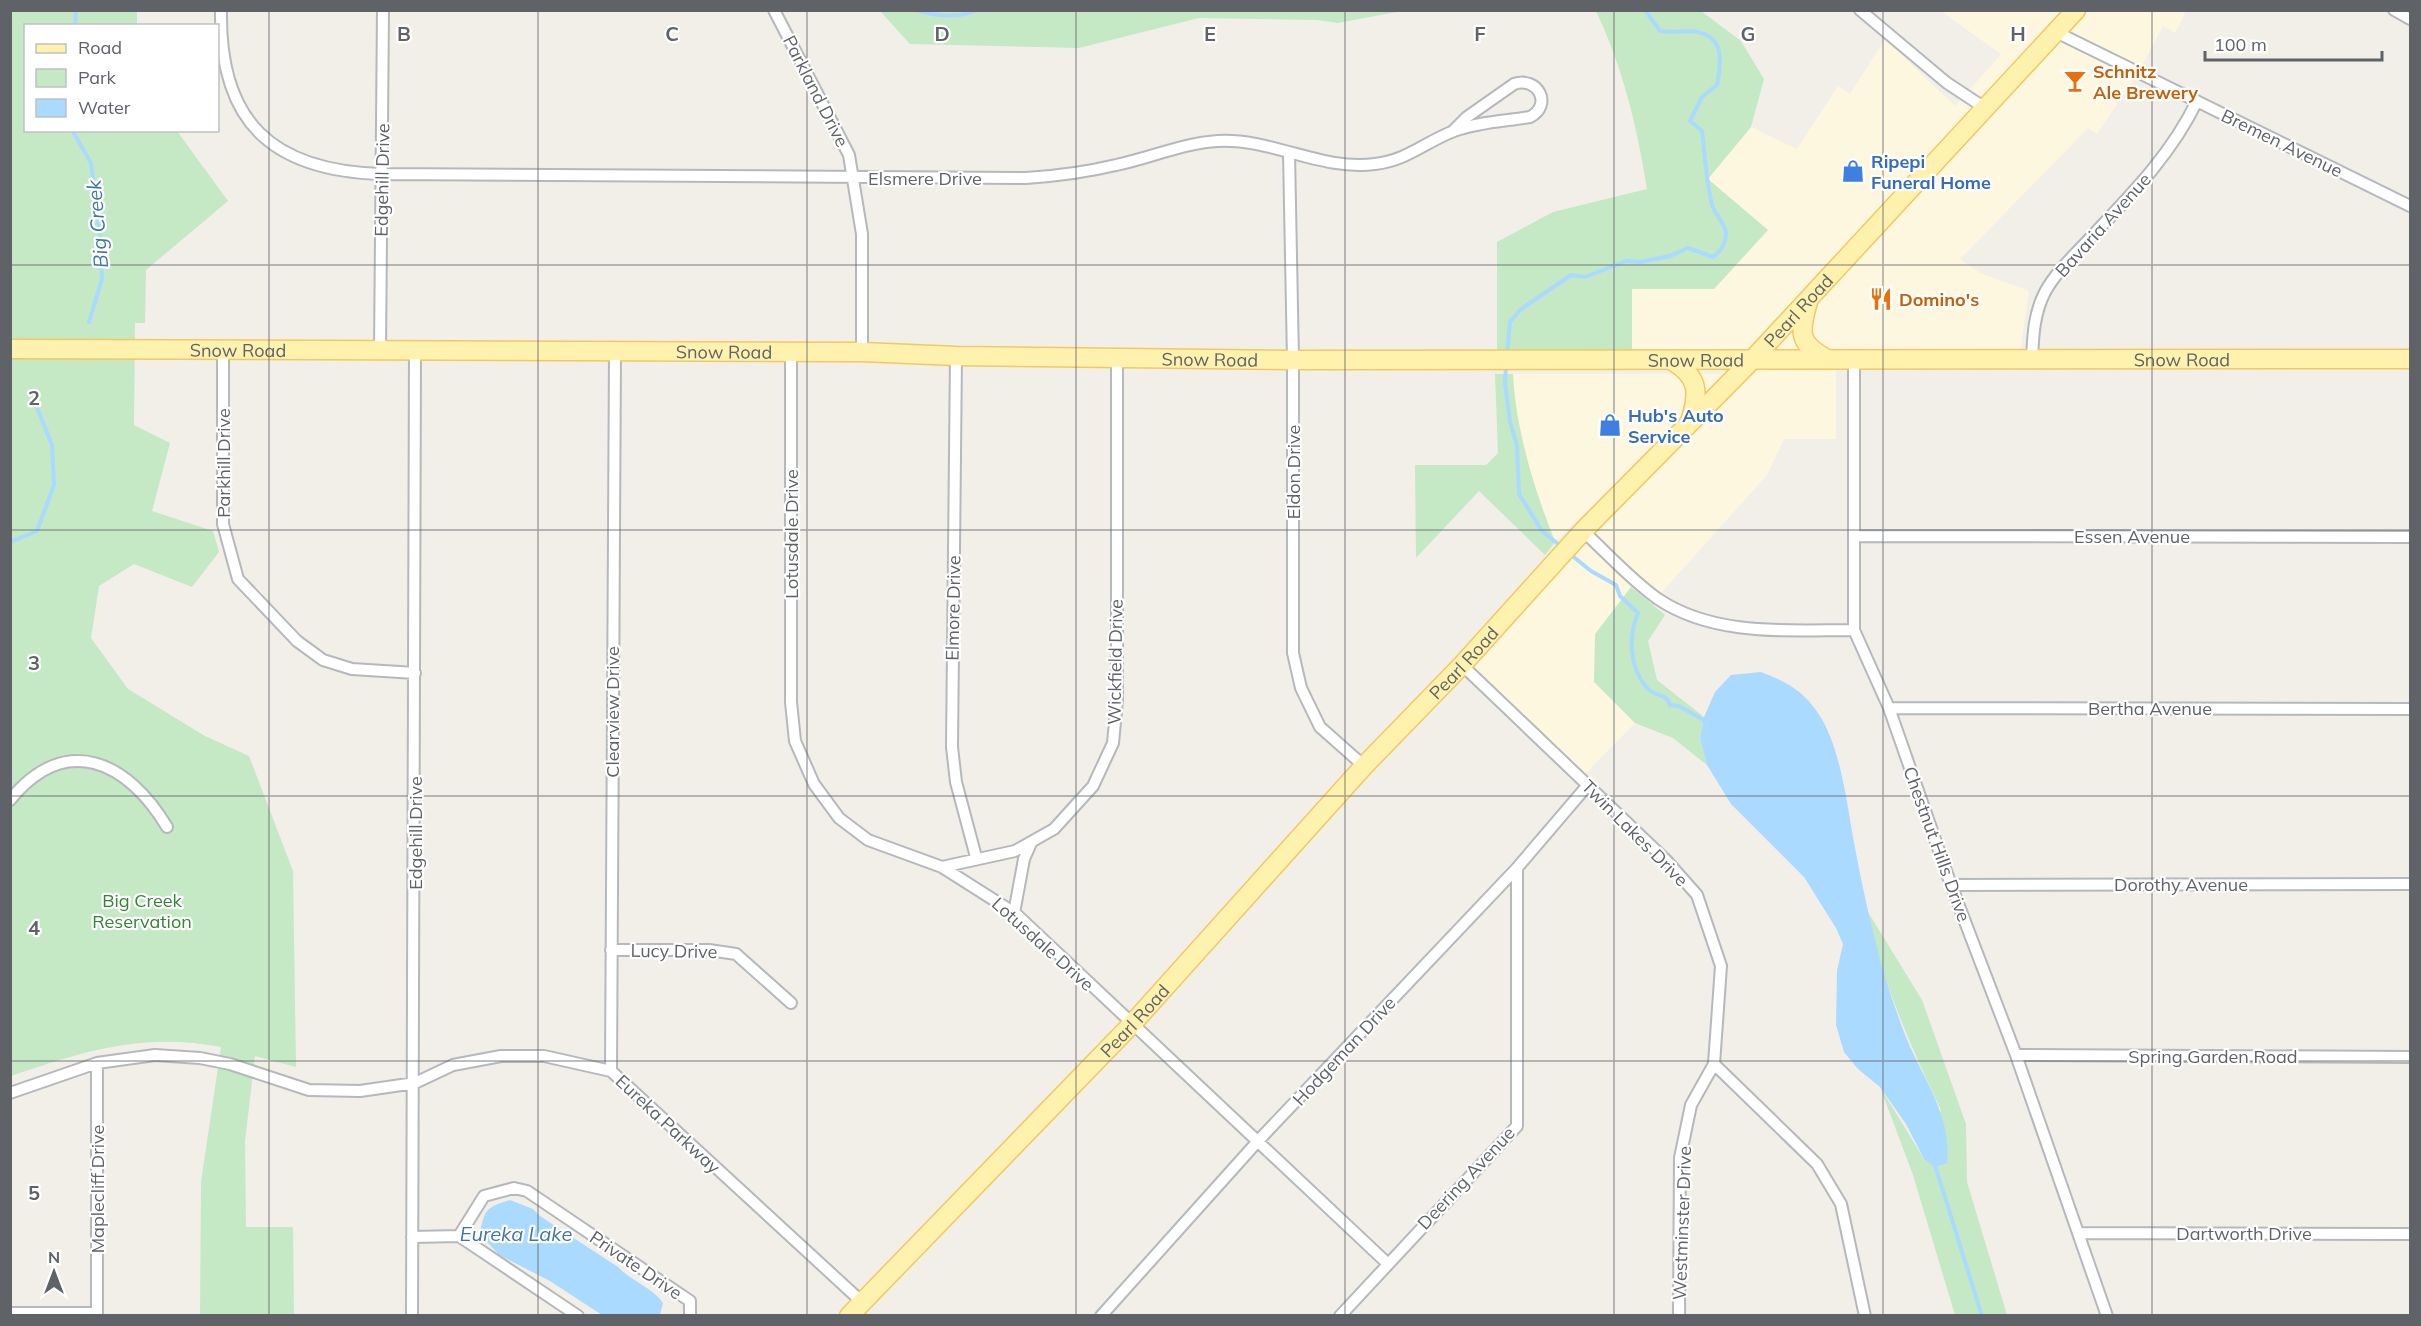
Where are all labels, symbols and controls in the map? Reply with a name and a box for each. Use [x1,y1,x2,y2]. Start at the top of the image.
text: B [397,21,411,46]
text: C [665,21,679,46]
text: D [934,21,950,46]
text: E [1204,21,1216,46]
text: F [1474,21,1486,46]
text: G [1741,21,1755,46]
text: H [2010,21,2026,46]
legend [24,24,219,132]
scale bar [2205,24,2382,62]
street label: Parkland Drive [778,31,854,151]
text: 100 m [2214,33,2267,56]
text: Road [78,36,122,59]
place label: Schnitz Ale Brewery [2093,60,2198,104]
text: Park [78,66,117,89]
bar icon: Schnitz Ale Brewery [2062,68,2088,94]
text: Water [78,96,131,119]
street label: Bremen Avenue [2218,104,2346,182]
street label: Edgehill Drive [370,123,394,237]
place label: Ripepi Funeral Home [1871,150,1991,194]
shop icon: Ripepi Funeral Home [1840,158,1866,184]
street label: Elsmere Drive [868,167,982,190]
street label: Bavaria Avenue [2050,168,2156,282]
water label: Big Creek [81,178,113,269]
street label: Pearl Road [1758,269,1838,352]
restaurant icon: Domino's [1868,286,1894,312]
place label: Domino's [1899,288,1979,311]
street label: Snow Road [190,338,286,361]
street label: Snow Road [676,340,772,363]
street label: Snow Road [1162,347,1258,371]
street label: Snow Road [1648,348,1744,371]
street label: Snow Road [2134,348,2230,371]
text: 2 [28,385,40,410]
place label: Hub's Auto Service [1628,404,1724,448]
street label: Parkhill Drive [212,408,235,518]
shop icon: Hub's Auto Service [1597,412,1623,438]
street label: Eldon Drive [1282,425,1305,519]
street label: Lotusdale Drive [780,469,803,599]
street label: Essen Avenue [2074,525,2190,548]
street label: Elmore Drive [941,555,965,661]
street label: Wickfield Drive [1102,599,1128,725]
street label: Pearl Road [1424,621,1503,704]
street label: Clearview Drive [601,646,624,778]
text: 3 [28,650,40,675]
street label: Bertha Avenue [2088,697,2212,720]
street label: Chestnut Hills Drive [1898,763,1976,925]
street label: Twin Lakes Drive [1577,775,1693,891]
street label: Edgehill Drive [404,776,427,890]
street label: Dorothy Avenue [2114,873,2248,896]
park label: Big Creek Reservation [92,889,192,933]
street label: Lotusdale Drive [987,892,1099,996]
text: 4 [28,915,40,940]
street label: Lucy Drive [630,939,718,963]
street label: Pearl Road [1095,979,1174,1062]
street label: Hodgeman Drive [1288,992,1400,1110]
street label: Spring Garden Road [2128,1045,2298,1068]
street label: Eureka Parkway [611,1069,726,1179]
street label: Deering Avenue [1412,1122,1520,1234]
street label: Maplecliff Drive [86,1125,109,1253]
street label: Westminster Drive [1668,1146,1696,1300]
text: 5 [28,1180,40,1205]
water label: Eureka Lake [460,1221,572,1246]
street label: Dartworth Drive [2176,1222,2312,1245]
street label: Private Drive [585,1226,687,1304]
north arrow [24,1242,84,1302]
text: N [48,1247,60,1267]

